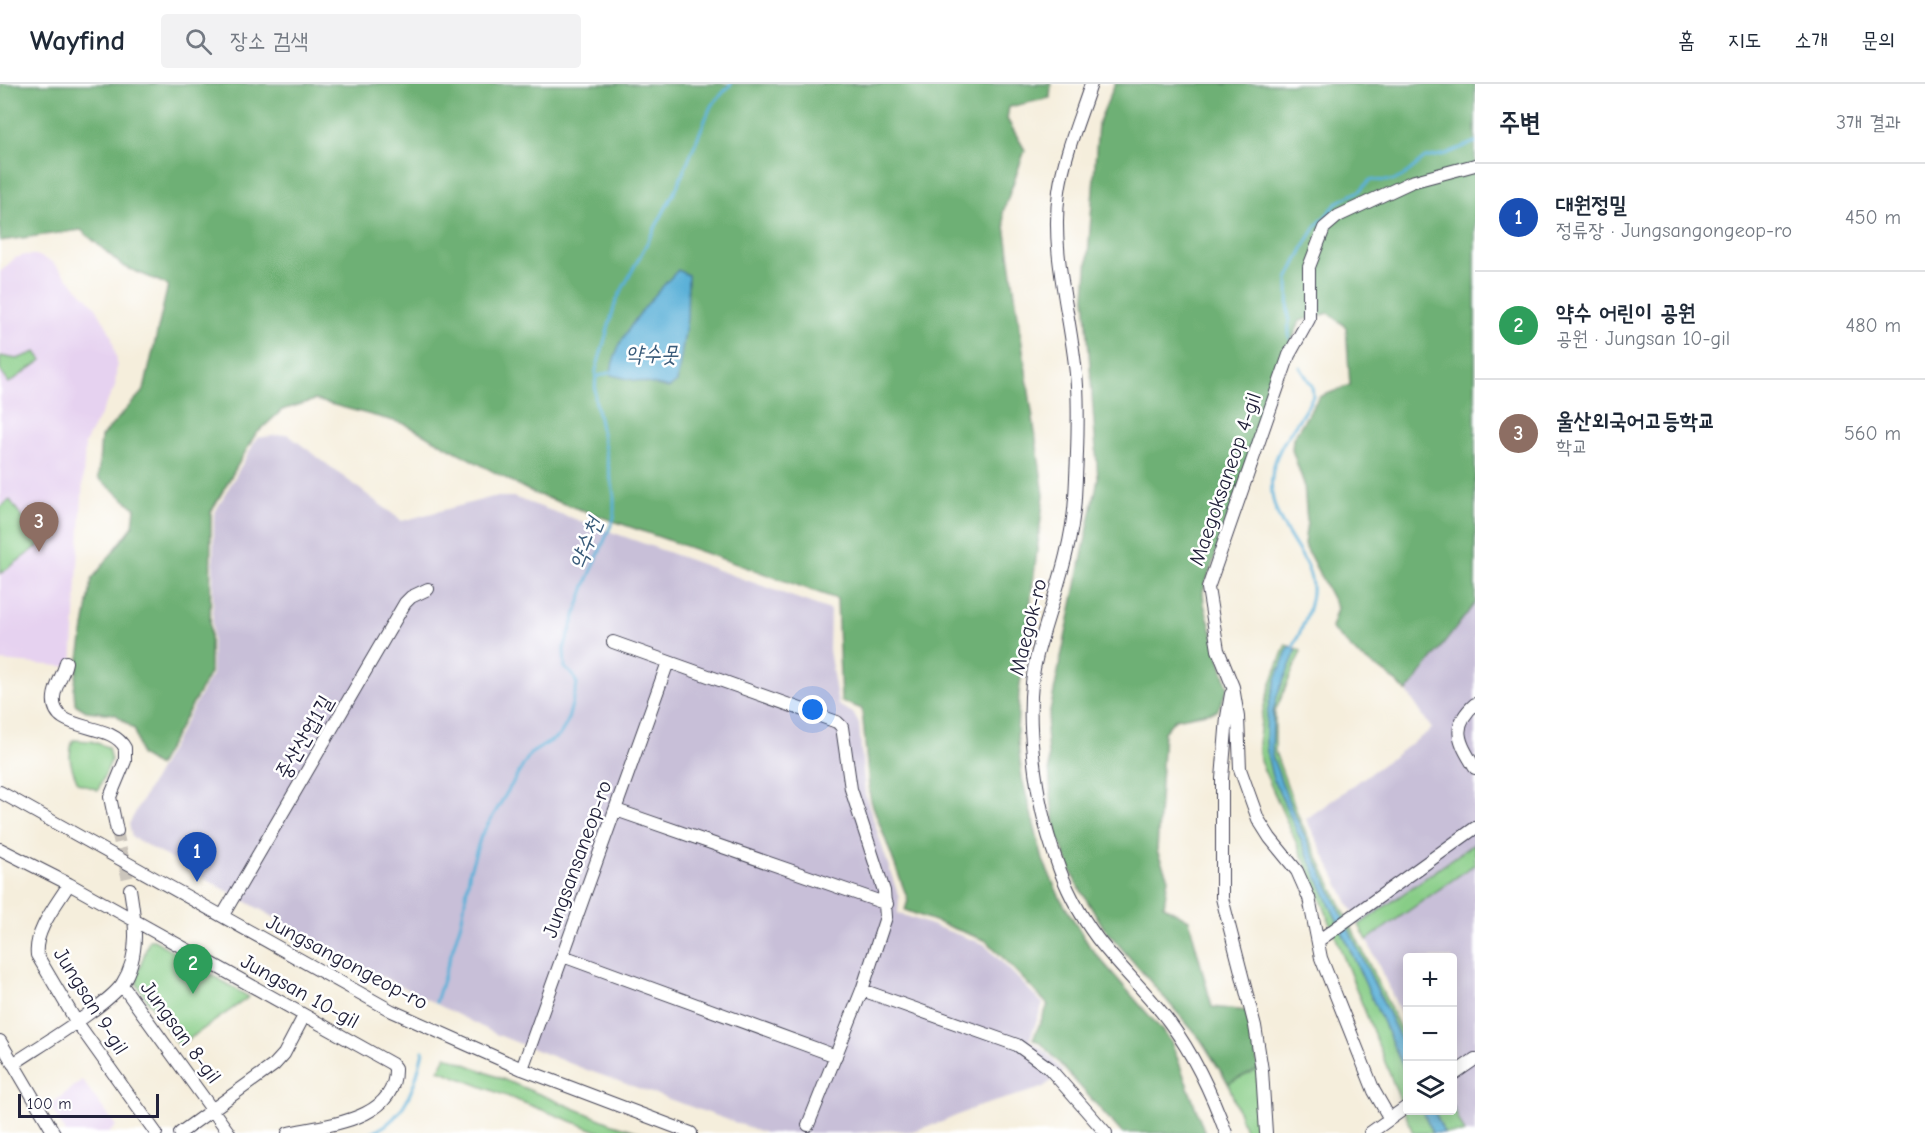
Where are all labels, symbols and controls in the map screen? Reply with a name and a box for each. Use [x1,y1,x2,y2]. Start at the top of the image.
search box [161,14,581,68]
text: Wayfind [30,25,125,57]
icon: search [182,25,215,58]
text: 장소 검색 [230,28,308,54]
text: 홈 [1678,28,1695,52]
text: 지도 [1728,28,1761,52]
text: 소개 [1794,28,1828,52]
text: 문의 [1861,28,1895,52]
text: 주변 [1499,108,1541,138]
text: 3개 결과 [1836,111,1901,134]
text: 대원정밀 [1556,192,1627,218]
text: 1 [1515,206,1522,229]
text: 450 m [1845,206,1901,229]
text: 정류장 · Jungsangongeop-ro [1556,219,1792,242]
text: 약수 어린이 공원 [1556,300,1696,326]
text: 2 [1514,314,1523,337]
text: 480 m [1846,314,1901,337]
text: 공원 · Jungsan 10-gil [1556,327,1730,350]
water label: 약수못 [625,341,679,367]
street label: Maegoksaneop 4-gil [1184,389,1266,569]
text: 울산외국어고등학교 [1556,408,1715,434]
text: 3 [1514,422,1523,445]
text: 560 m [1844,422,1901,445]
text: 학교 [1556,435,1588,458]
pin: 3 [20,502,58,552]
water label: 약수천 [564,512,609,573]
street label: Maegok-ro [1004,576,1052,678]
street label: 중산산업1길 [270,691,338,783]
your location [798,695,827,724]
street label: Jungsansaneop-ro [537,777,617,941]
pin: 1 [178,832,216,882]
street label: Jungsangongeop-ro [262,909,432,1015]
street label: Jungsan 9-gil [49,943,133,1059]
pin: 2 [174,944,212,994]
street label: Jungsan 10-gil [237,949,363,1033]
map controls [1403,953,1457,1115]
button: + [1403,953,1457,1007]
street label: Jungsan 8-gil [136,976,226,1088]
button: − [1403,1007,1457,1061]
button: layers [1403,1061,1457,1115]
scale bar [18,1091,159,1118]
text: 100 m [27,1095,71,1113]

